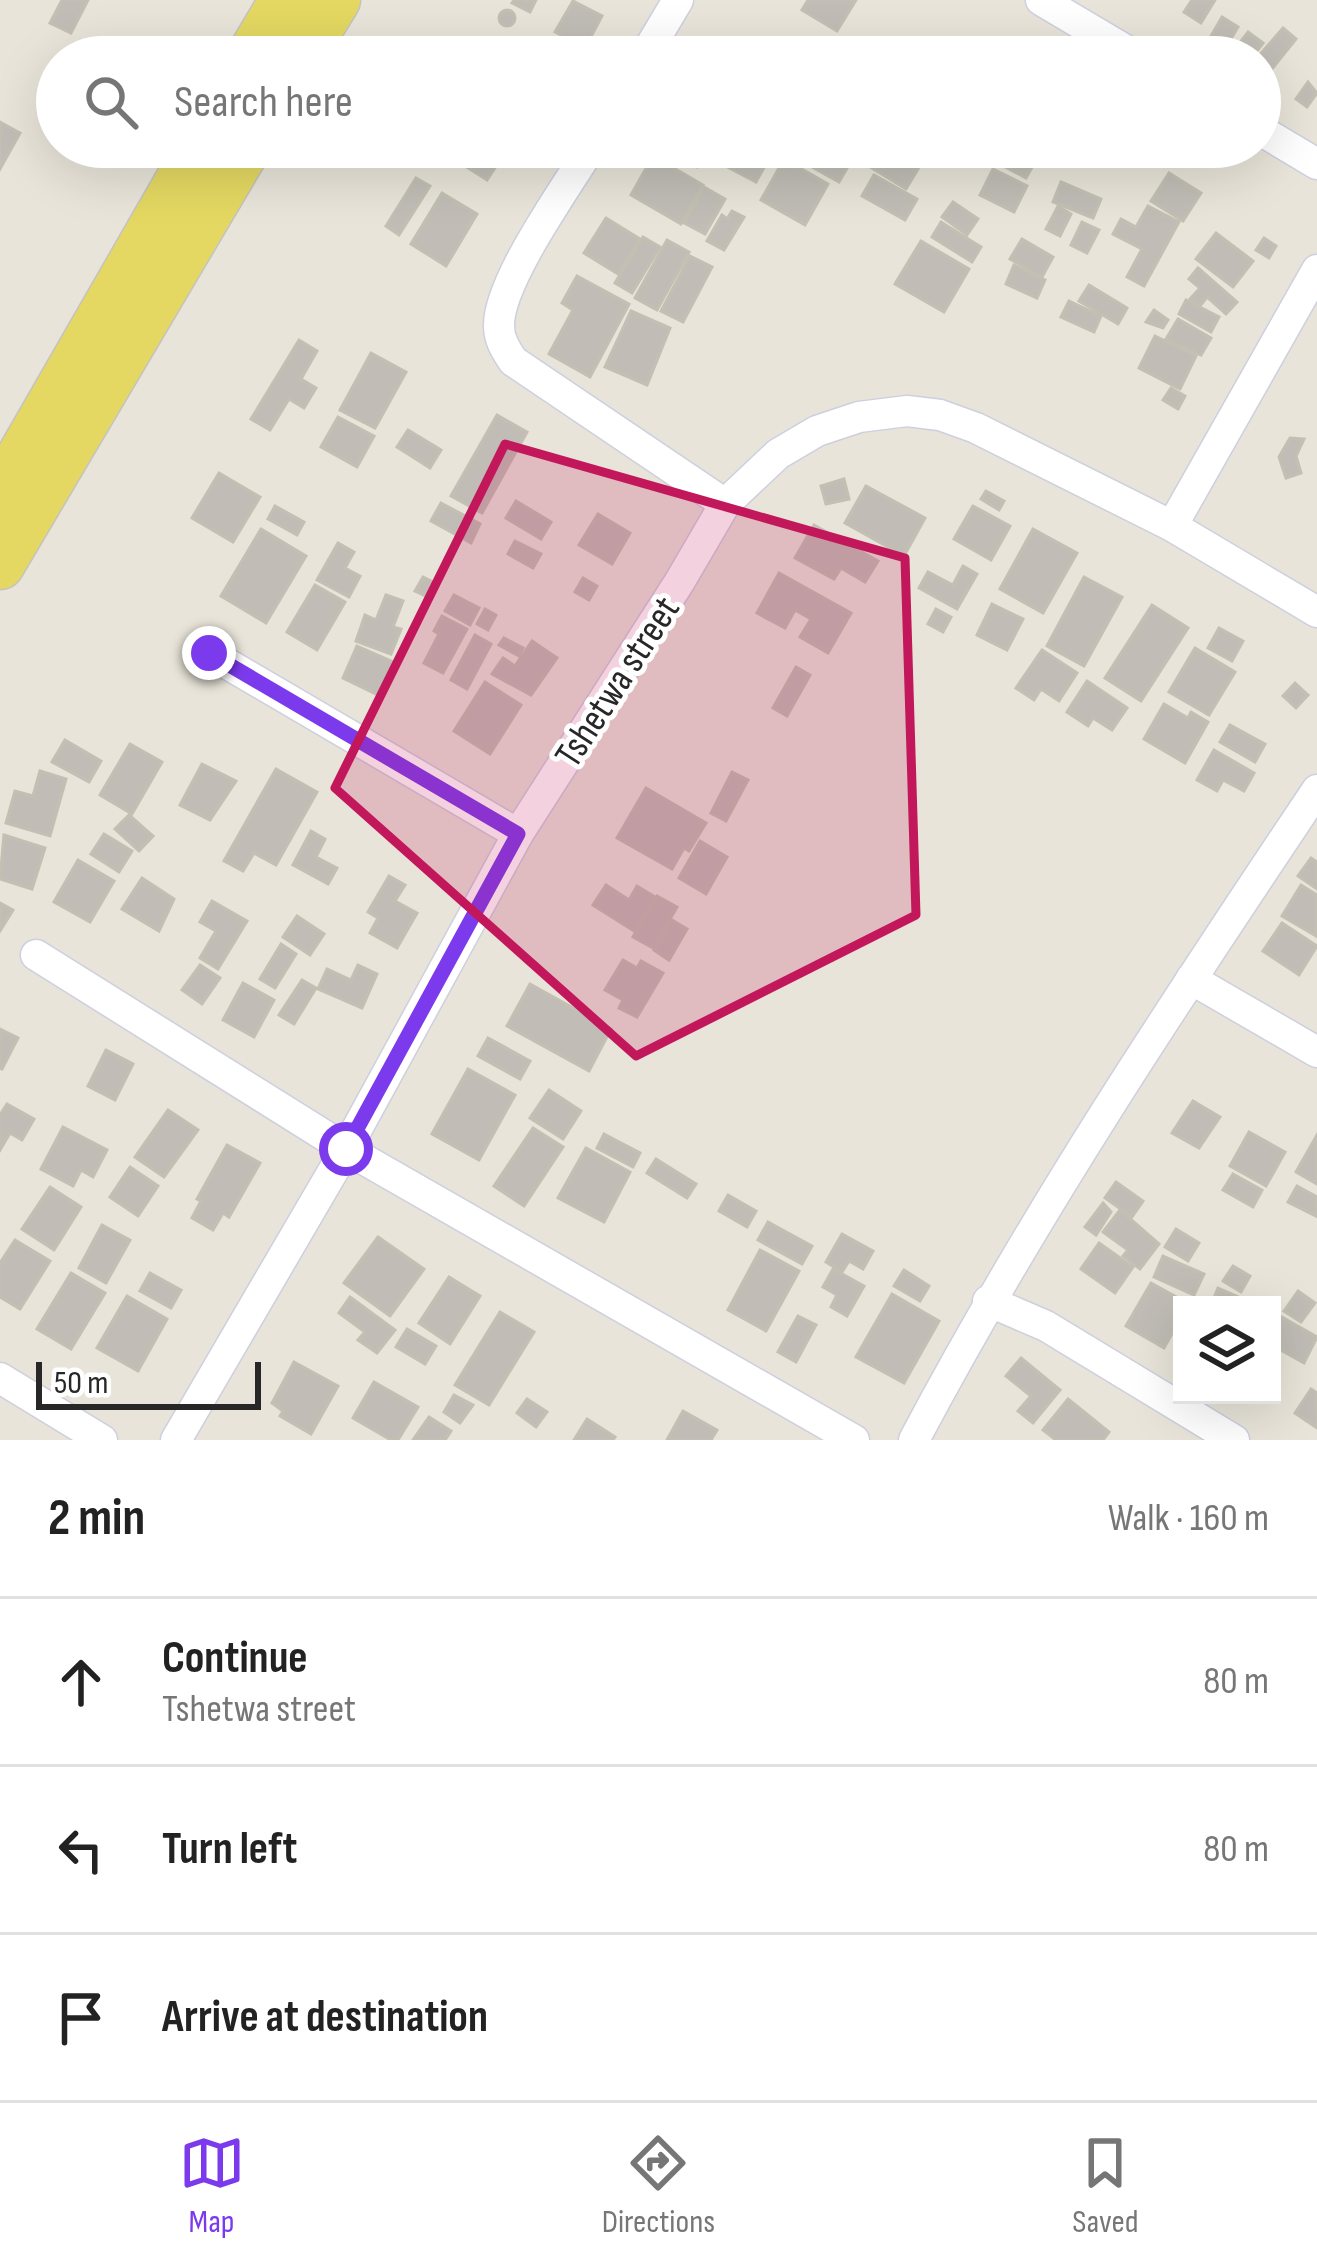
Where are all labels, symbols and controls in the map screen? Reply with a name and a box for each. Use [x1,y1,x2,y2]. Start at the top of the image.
search box [36,36,1281,168]
icon: search [78,69,144,135]
text: Search here [174,75,353,130]
street label: Tshetwa street [546,588,691,776]
route end [182,626,236,680]
route start [319,1122,373,1176]
map controls [1173,1296,1281,1404]
button: layers [1173,1296,1281,1404]
scale bar [36,1356,261,1409]
text: 50 m [54,1363,108,1403]
text: 2 min [48,1488,145,1549]
text: Walk · 160 m [1108,1495,1269,1542]
text: Continue [162,1631,308,1686]
icon: ahead [48,1649,114,1715]
text: 80 m [1203,1658,1269,1705]
text: Tshetwa street [162,1686,356,1733]
icon: left [48,1817,114,1883]
text: Turn left [162,1822,297,1877]
text: 80 m [1203,1826,1269,1873]
icon: arrive [48,1985,114,2051]
text: Arrive at destination [162,1990,488,2045]
tab: Map [179,2130,245,2242]
tab: Directions [602,2130,715,2242]
tab: Saved [1072,2130,1138,2242]

